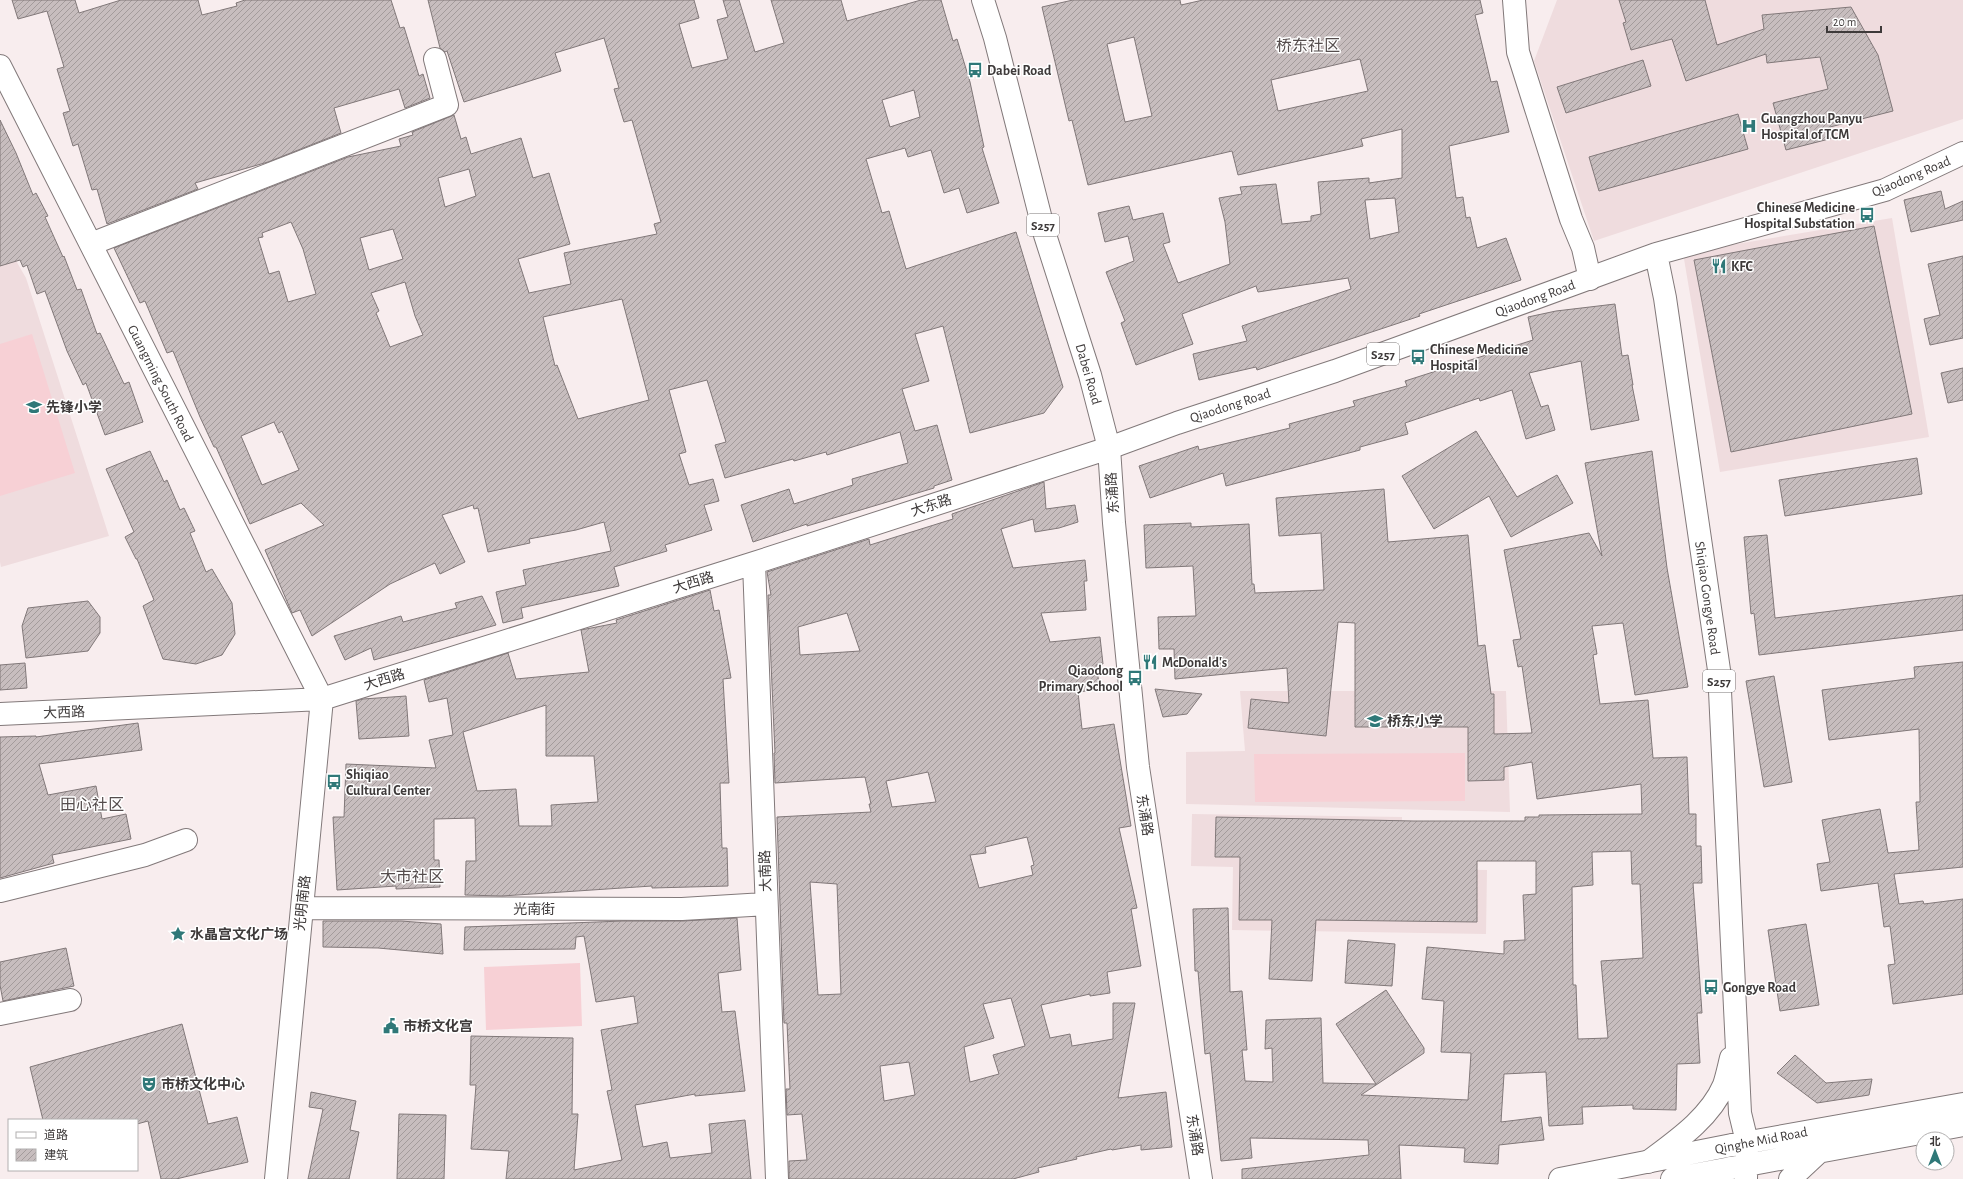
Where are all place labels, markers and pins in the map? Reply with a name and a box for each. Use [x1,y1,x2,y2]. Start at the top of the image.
bus stop icon: Dabei Road [966,61,984,79]
place label: Dabei Road [987,64,1052,78]
place label: Guangzhou Panyu Hospital of TCM [1761,112,1863,142]
hospital icon: Guangzhou Panyu Hospital of TCM [1740,117,1758,135]
place label: Chinese Medicine Hospital Substation [1744,201,1855,231]
bus stop icon: Chinese Medicine Hospital Substation [1858,206,1876,224]
restaurant icon: KFC [1710,257,1728,275]
place label: KFC [1731,260,1754,274]
place label: Chinese Medicine Hospital [1430,343,1529,373]
bus stop icon: Chinese Medicine Hospital [1409,348,1427,366]
school or university icon: 先锋小学 [25,398,43,416]
place label: 先锋小学 [46,400,102,415]
restaurant icon: McDonald's [1141,653,1159,671]
place label: McDonald's [1162,656,1227,670]
place label: Qiaodong Primary School [1038,664,1124,694]
bus stop icon: Qiaodong Primary School [1126,669,1144,687]
school or university icon: 桥东小学 [1366,712,1384,730]
place label: 桥东小学 [1387,714,1443,729]
place label: Shiqiao Cultural Center [346,768,431,798]
bus stop icon: Shiqiao Cultural Center [325,773,343,791]
place icon: 水晶宫文化广场 [169,925,187,943]
place label: 水晶宫文化广场 [190,926,288,942]
bus stop icon: Gongye Road [1702,978,1720,996]
place label: Gongye Road [1723,981,1797,995]
public building icon: 市桥文化宫 [382,1017,400,1035]
place label: 市桥文化宫 [403,1018,473,1034]
theatre icon: 市桥文化中心 [140,1075,158,1093]
place label: 市桥文化中心 [161,1076,245,1092]

